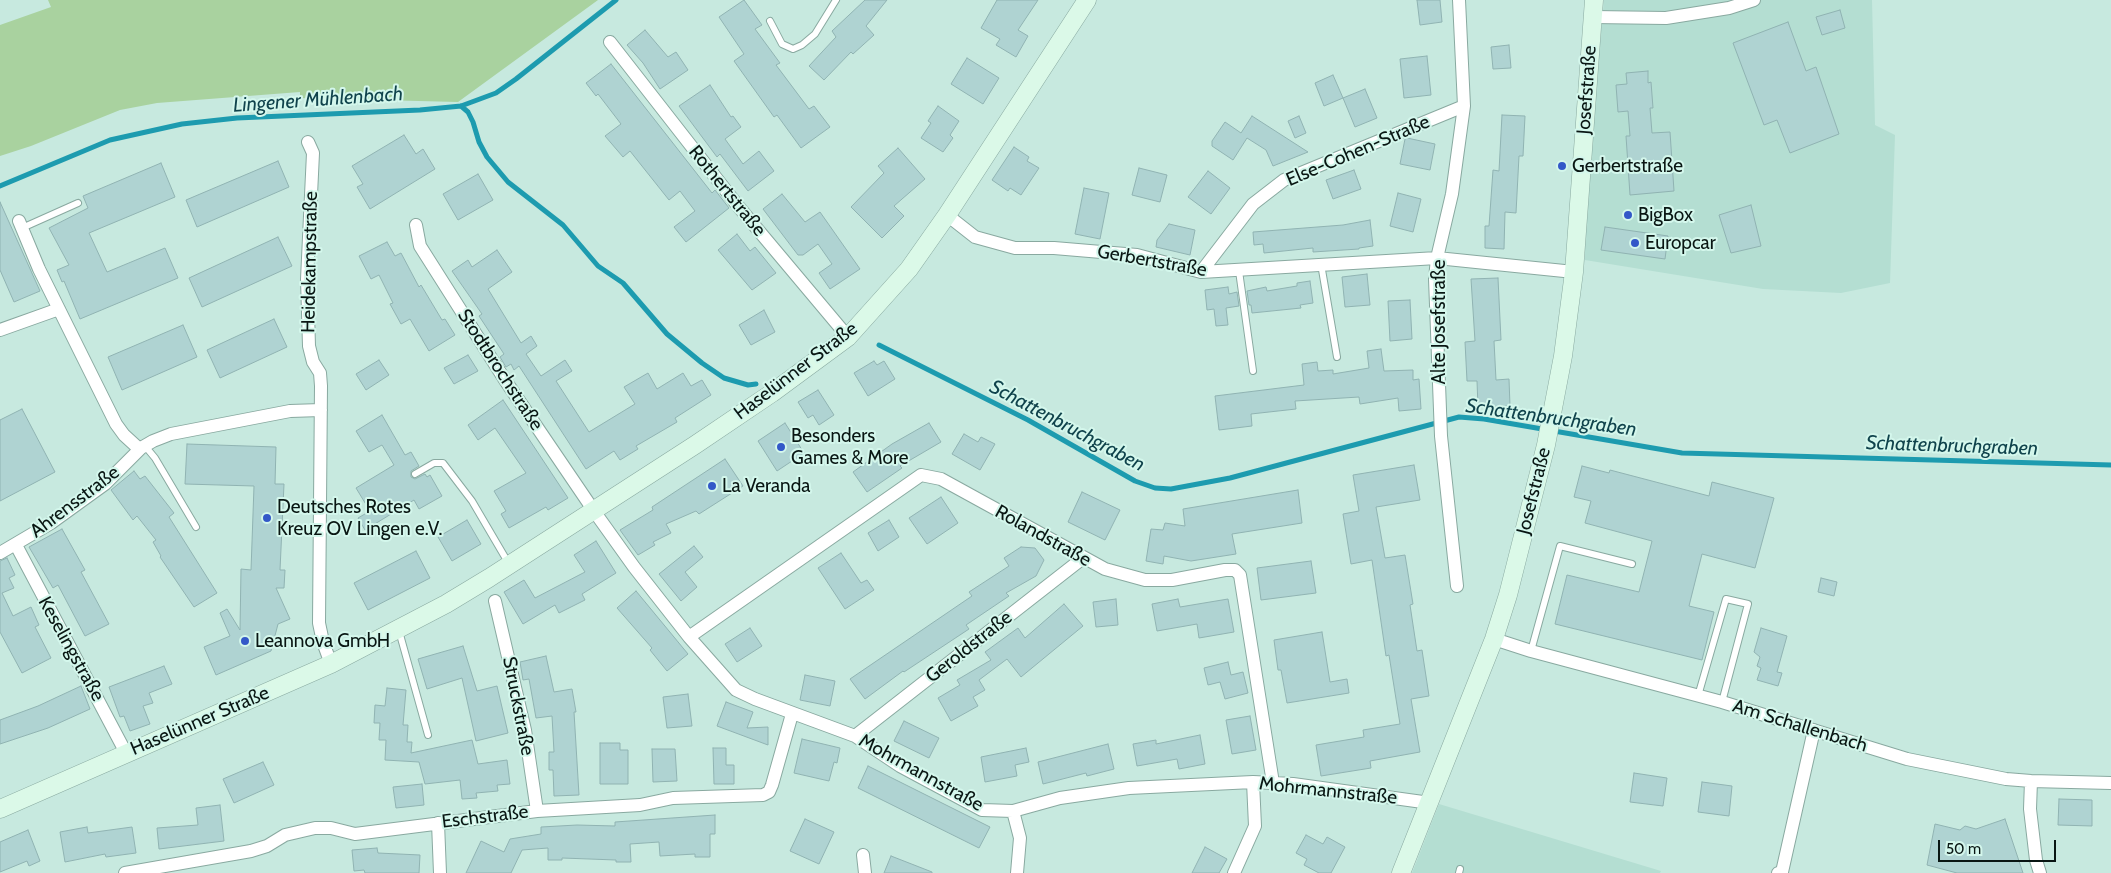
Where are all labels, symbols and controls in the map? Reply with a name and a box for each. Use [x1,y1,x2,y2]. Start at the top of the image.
street label: Josefstraße [1573,45,1601,135]
water label: Lingener Mühlenbach [232,82,404,118]
street label: Else-Cohen-Straße [1283,110,1433,192]
street label: Rothertstraße [683,141,771,241]
place label: Gerbertstraße [1572,155,1683,177]
marker: Gerbertstraße [1556,160,1568,172]
street label: Heidekampstraße [297,191,323,333]
place label: BigBox [1638,204,1693,226]
marker: BigBox [1622,209,1634,221]
place label: Europcar [1645,232,1716,254]
marker: Europcar [1629,237,1641,249]
street label: Gerbertstraße [1095,240,1209,282]
street label: Alte Josefstraße [1428,259,1450,385]
street label: Stodtbrochstraße [452,305,548,435]
street label: Haselünner Straße [730,317,862,425]
water label: Schattenbruchgraben [985,375,1149,477]
water label: Schattenbruchgraben [1464,394,1638,442]
place label: Besonders Games & More [791,425,908,469]
water label: Schattenbruchgraben [1865,431,2039,461]
marker: Besonders Games & More [775,441,787,453]
street label: Josefstraße [1512,445,1556,537]
street label: Ahrensstraße [26,461,124,543]
place label: La Veranda [722,475,810,497]
marker: La Veranda [706,480,718,492]
place label: Deutsches Rotes Kreuz OV Lingen e.V. [277,496,443,540]
street label: Rolandstraße [991,500,1095,572]
marker: Deutsches Rotes Kreuz OV Lingen e.V. [261,512,273,524]
street label: Keselingstraße [33,593,109,705]
street label: Geroldstraße [921,606,1017,688]
place label: Leannova GmbH [255,630,390,652]
marker: Leannova GmbH [239,635,251,647]
street label: Struckstraße [497,655,539,757]
street label: Haselünner Straße [127,682,273,760]
street label: Am Schallenbach [1730,695,1870,757]
street label: Mohrmannstraße [855,729,987,817]
street label: Mohrmannstraße [1258,772,1398,810]
street label: Eschstraße [440,800,530,834]
scale bar [1941,830,2058,862]
text: 50 m [1946,840,1981,858]

